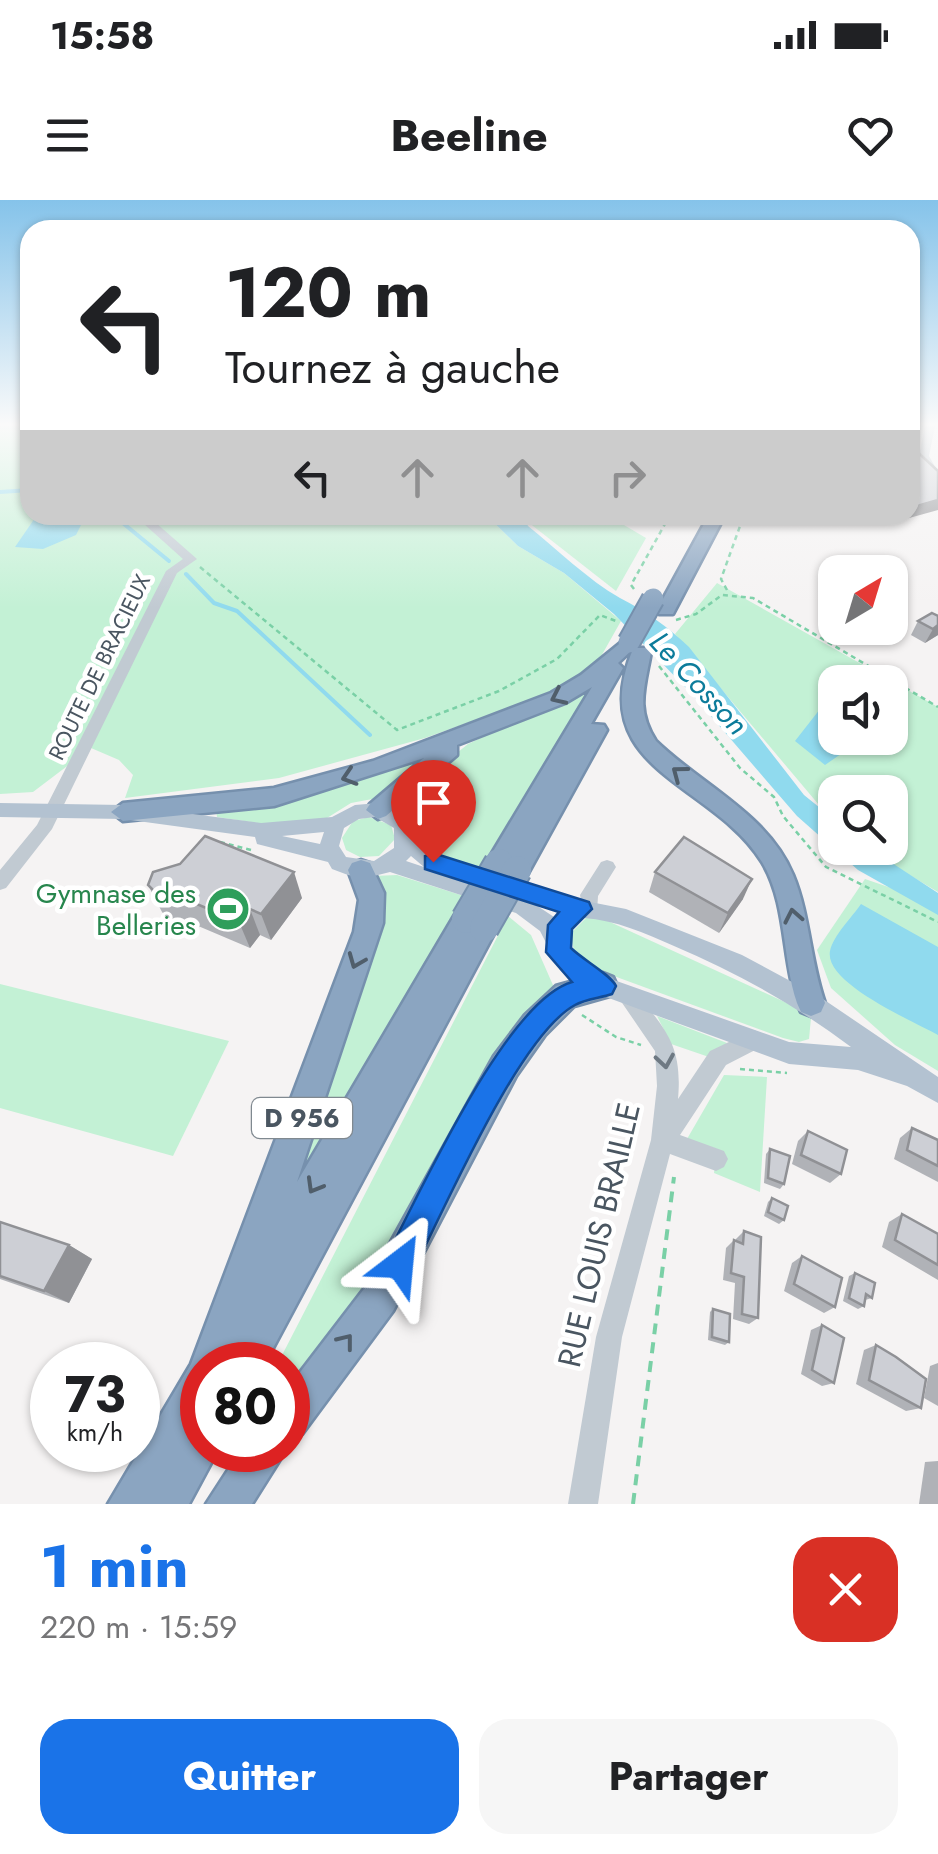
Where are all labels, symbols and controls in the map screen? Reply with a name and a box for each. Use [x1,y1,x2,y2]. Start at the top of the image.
text: 15:58 [50,8,154,63]
text: Beeline [390,103,548,168]
icon: menu [40,108,95,163]
icon: heart [843,108,898,163]
text: 120 m [225,242,431,343]
icon: left [60,260,190,390]
text: Tournez à gauche [225,335,560,400]
icon: left [285,450,340,505]
icon: ahead [390,450,445,505]
icon: ahead [495,450,550,505]
icon: right [600,450,655,505]
north arrow [818,555,908,645]
map controls [818,555,908,865]
street label: ROUTE DE BRACIEUX [40,569,158,765]
water label: Le Cosson [640,622,758,744]
button: sound [818,665,908,755]
one-way arrow [550,685,568,705]
pin [391,760,476,863]
one-way arrow [342,766,359,786]
one-way arrow [672,767,690,785]
icon: arrive [406,775,461,830]
button: search [818,775,908,865]
place label: Gymnase des Belleries [36,873,196,946]
sports icon: Gymnase des Belleries [205,886,251,932]
one-way arrow [783,907,804,924]
one-way arrow [347,951,367,969]
one-way arrow [654,1053,675,1069]
road number: D 956 [252,1098,352,1138]
street label: RUE LOUIS BRAILLE [546,1098,652,1372]
one-way arrow [306,1175,326,1193]
position arrow [348,1212,452,1316]
one-way arrow [334,1335,351,1353]
speed limit sign: 80 [180,1342,310,1472]
text: 73 [64,1358,126,1431]
text: km/h [67,1414,123,1450]
text: 1 min [40,1523,189,1610]
button: close [793,1537,898,1642]
text: 220 m · 15:59 [40,1604,238,1650]
button: Quitter [40,1719,459,1834]
button: Partager [479,1719,898,1834]

